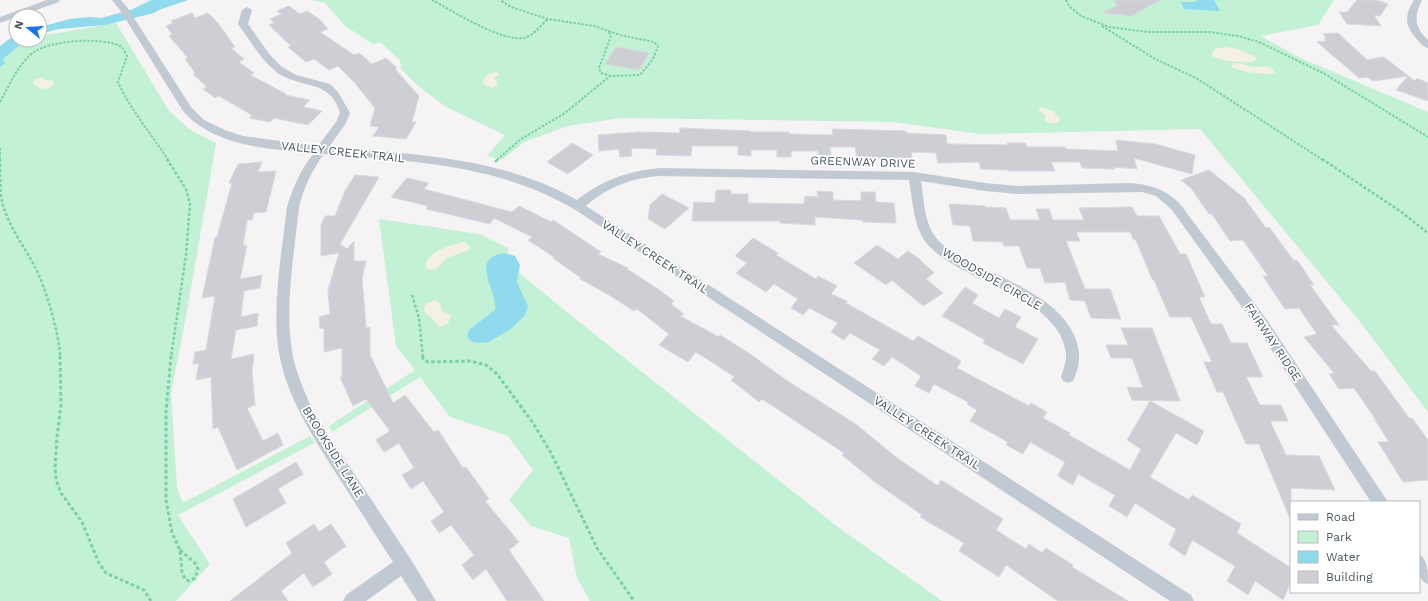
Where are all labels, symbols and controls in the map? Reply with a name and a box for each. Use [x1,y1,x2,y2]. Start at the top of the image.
north arrow [8,8,48,48]
text: N [12,19,26,31]
street label: VALLEY CREEK TRAIL [280,139,406,165]
street label: GREENWAY DRIVE [810,153,916,171]
street label: VALLEY CREEK TRAIL [599,217,711,297]
street label: WOODSIDE CIRCLE [940,245,1044,313]
street label: FAIRWAY RIDGE [1242,300,1304,384]
street label: VALLEY CREEK TRAIL [871,393,983,473]
street label: BROOKSIDE LANE [299,404,367,500]
legend [1290,501,1420,593]
text: Road [1326,510,1355,524]
text: Park [1326,530,1352,544]
text: Water [1326,550,1361,564]
text: Building [1326,570,1373,584]

